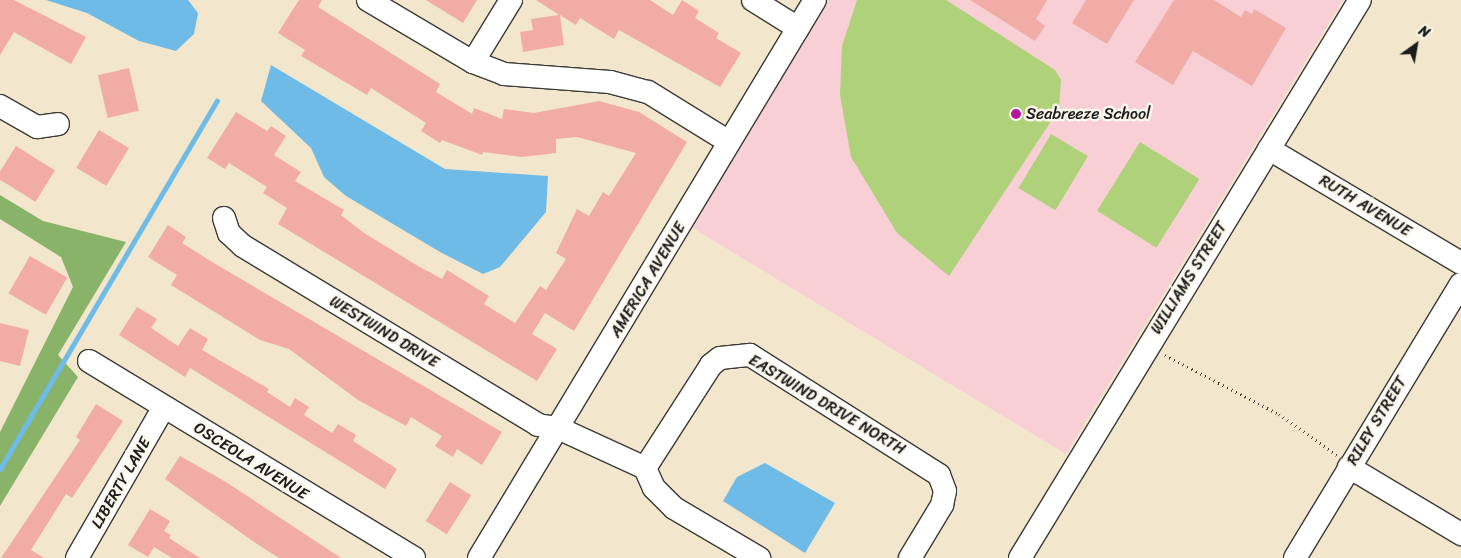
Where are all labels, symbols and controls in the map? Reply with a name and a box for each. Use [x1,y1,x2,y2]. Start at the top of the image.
text: N [1413,19,1435,45]
north arrow [1391,20,1441,70]
place label: Seabreeze School [1026,104,1151,124]
marker: Seabreeze School [1010,108,1022,120]
street label: RUTH AVENUE [1316,171,1414,241]
street label: WILLIAMS STREET [1146,217,1232,339]
street label: AMERICA AVENUE [606,219,690,341]
street label: WESTWIND DRIVE [325,291,443,373]
street label: EASTWIND DRIVE NORTH [745,351,909,459]
street label: RILEY STREET [1343,373,1411,469]
street label: OSCEOLA AVENUE [190,418,312,504]
street label: LIBERTY LANE [87,434,155,532]

